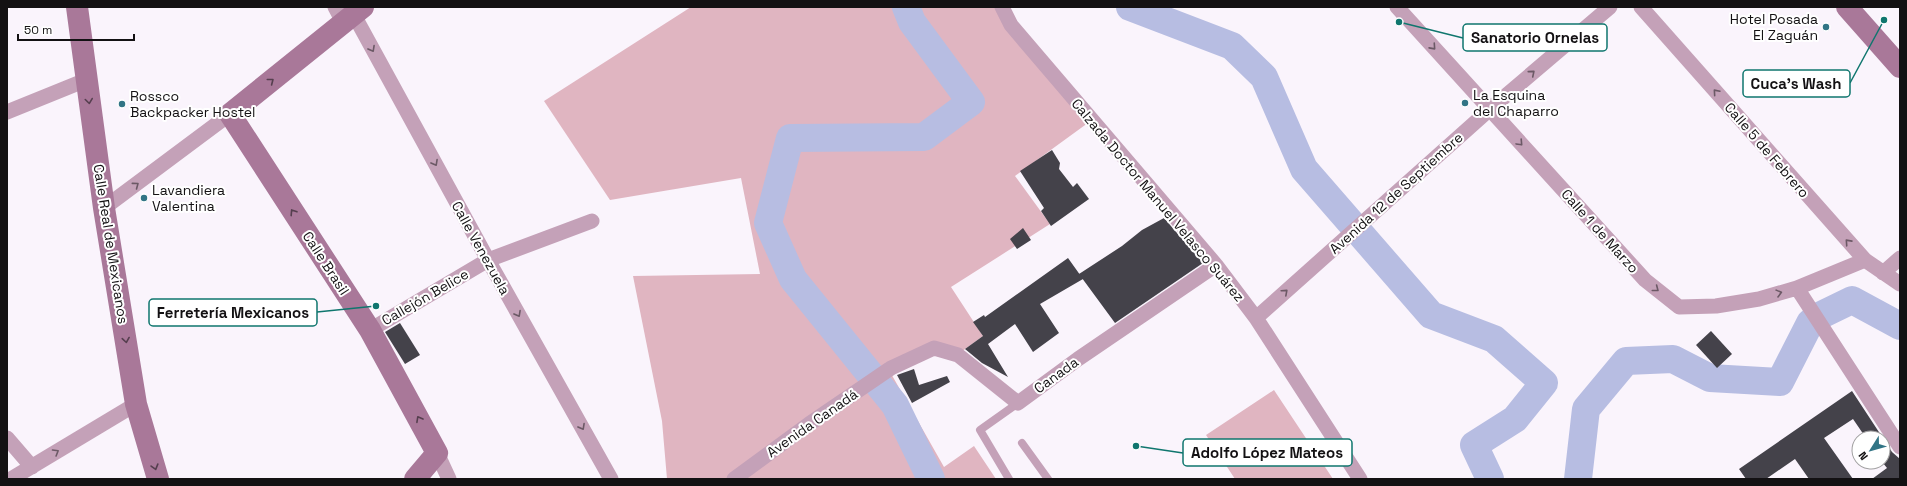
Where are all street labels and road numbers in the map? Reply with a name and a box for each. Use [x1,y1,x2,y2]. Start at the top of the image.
street label: Calzada Doctor Manuel Velasco Suárez [1068,95,1248,305]
street label: Calle 5 de Febrero [1721,99,1813,201]
street label: Avenida 12 de Septiembre [1325,128,1467,258]
street label: Calle Real de Mexicanos [89,163,133,325]
street label: Calle 1 de Marzo [1557,185,1643,277]
street label: Calle Venezuela [448,198,514,298]
street label: Calle Brasil [299,228,353,298]
street label: Callejón Belice [378,265,472,329]
street label: Canada [1030,353,1082,397]
street label: Avenida Canadá [763,385,861,461]

